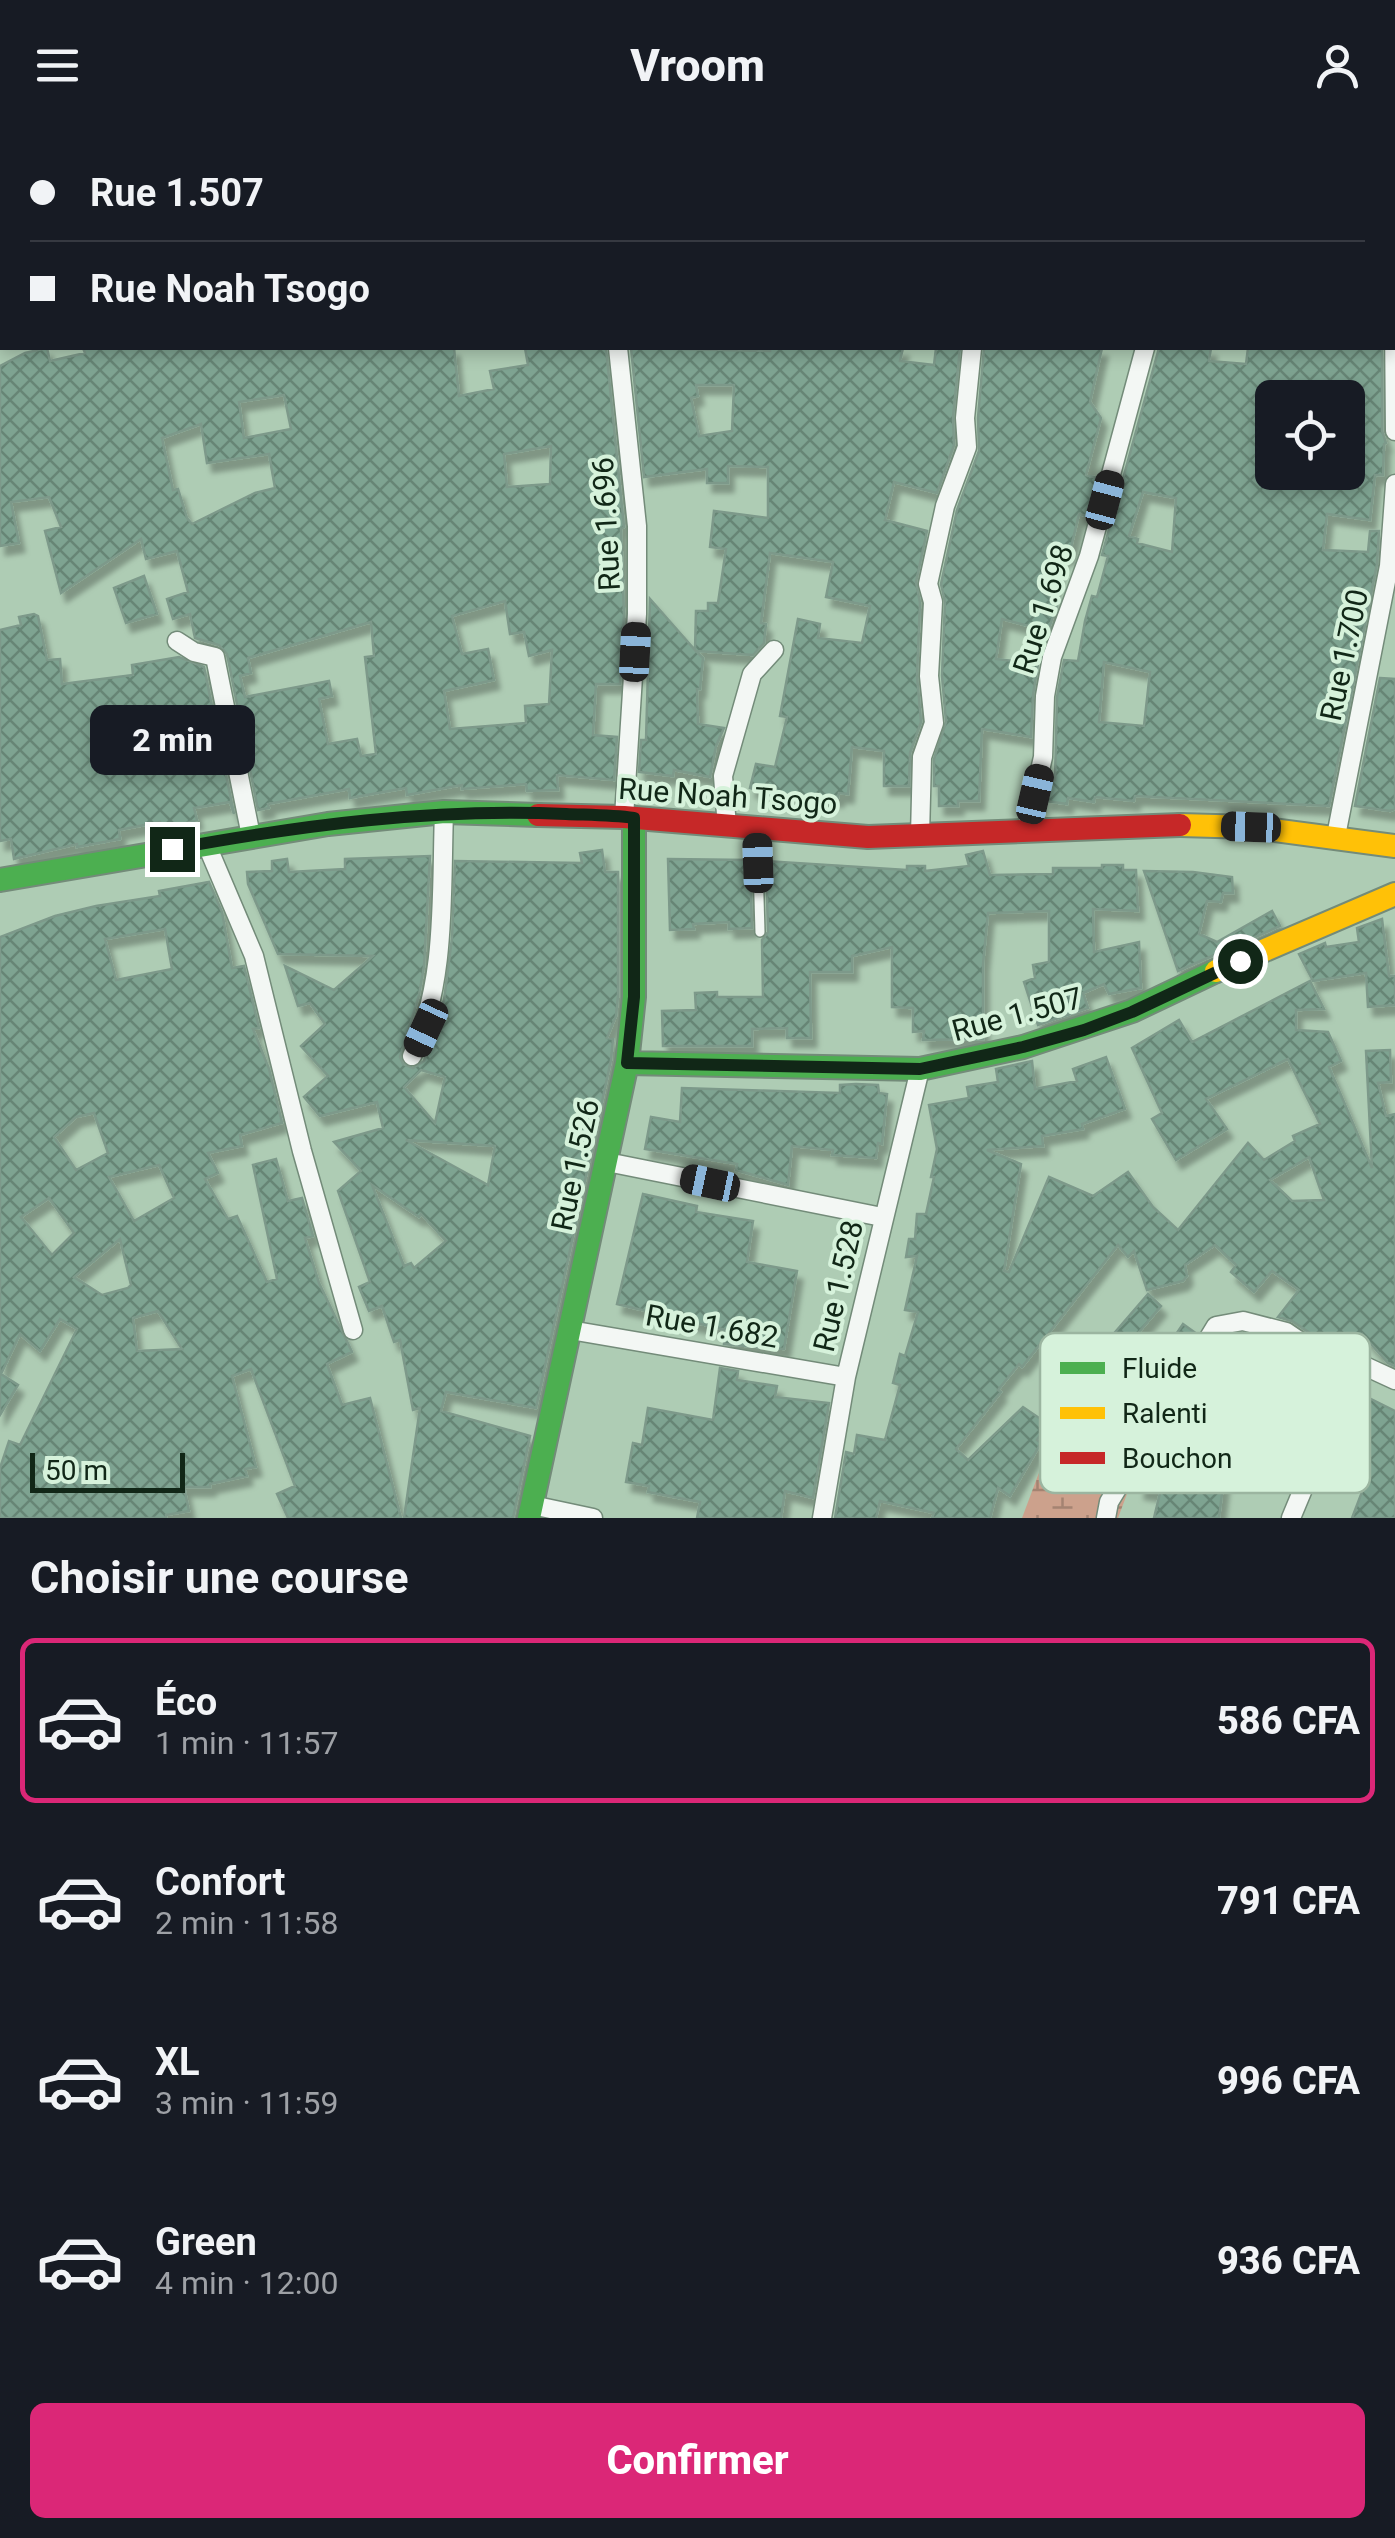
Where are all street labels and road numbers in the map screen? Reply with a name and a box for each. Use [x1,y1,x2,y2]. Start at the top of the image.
street label: Rue 1.696 [585,456,627,592]
street label: Rue 1.698 [1006,540,1080,678]
street label: Rue 1.700 [1313,586,1375,724]
street label: Rue Noah Tsogo [617,771,839,821]
street label: Rue 1.507 [948,980,1086,1048]
street label: Rue 1.526 [544,1096,606,1234]
street label: Rue 1.528 [806,1217,870,1355]
street label: Rue 1.682 [643,1297,781,1355]

